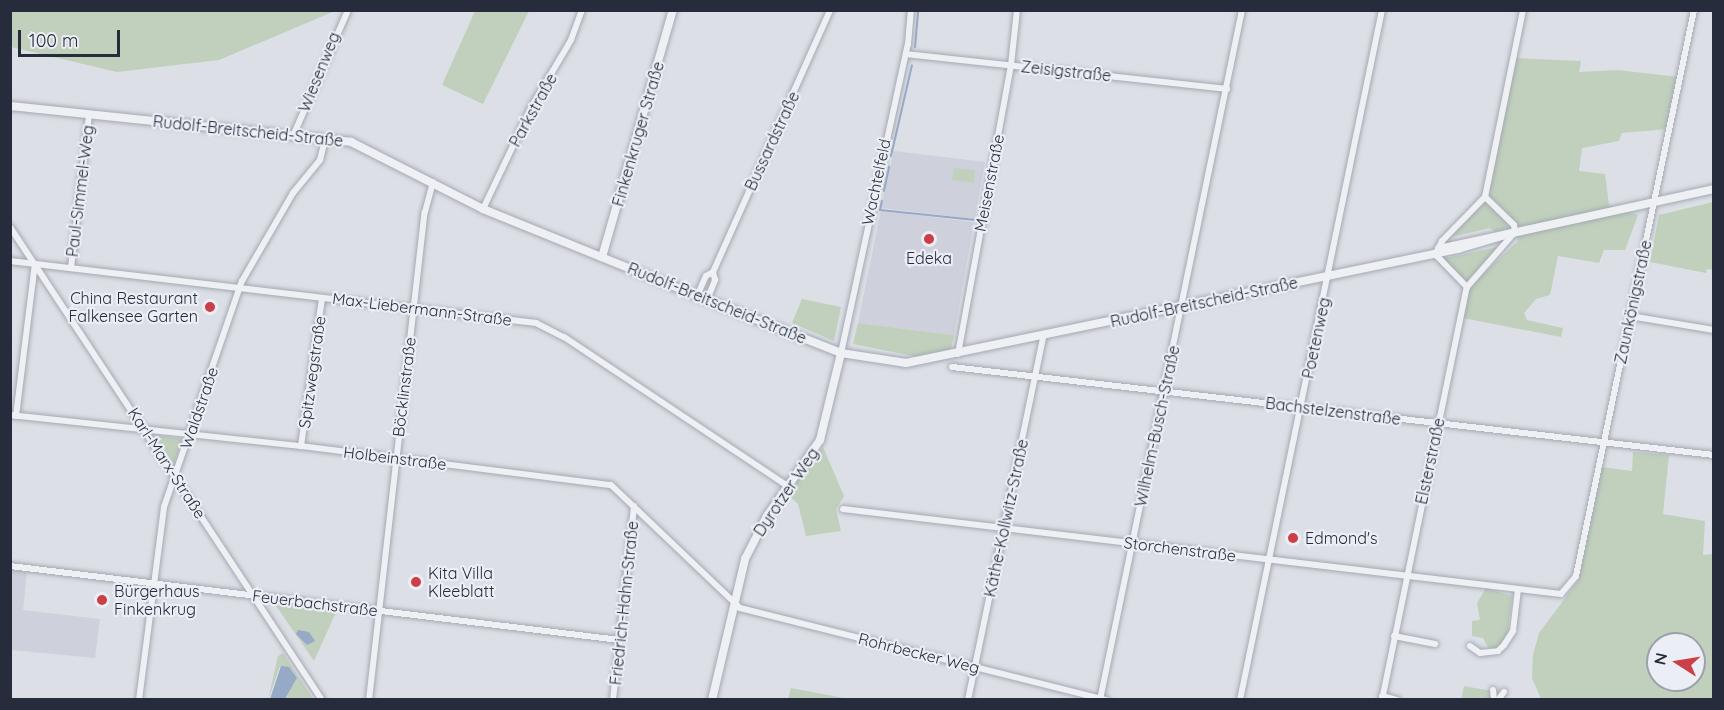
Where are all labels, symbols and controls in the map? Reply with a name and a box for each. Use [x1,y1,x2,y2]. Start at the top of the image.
scale bar [21,18,123,56]
text: 100 m [29,29,78,52]
street label: Wiesenweg [294,29,344,115]
street label: Zeisigstraße [1020,57,1112,85]
street label: Finkenkruger Straße [608,59,668,209]
street label: Parkstraße [505,70,561,150]
street label: Bussardstraße [741,88,803,194]
street label: Rudolf-Breitscheid-Straße [152,111,344,151]
street label: Paul-Simmel-Weg [62,124,98,258]
street label: Meisenstraße [970,133,1008,233]
street label: Wachtelfeld [857,137,895,227]
marker: Edeka [922,232,936,246]
street label: Zaunkönigstraße [1610,238,1656,366]
place label: Edeka [906,248,952,268]
street label: Rudolf-Breitscheid-Straße [625,258,809,348]
street label: Rudolf-Breitscheid-Straße [1108,273,1300,331]
place label: China Restaurant Falkensee Garten [69,288,198,326]
street label: Max-Liebermann-Straße [331,288,513,330]
street label: Poetenweg [1298,296,1334,380]
marker: China Restaurant Falkensee Garten [203,300,217,314]
street label: Spitzwegstraße [295,315,329,429]
street label: Böcklinstraße [388,336,420,438]
street label: Wilhelm-Busch-Straße [1130,343,1184,509]
street label: Waldstraße [176,364,222,452]
street label: Bachstelzenstraße [1264,393,1402,429]
street label: Karl-Marx-Straße [124,404,210,522]
street label: Elsterstraße [1411,416,1449,506]
street label: Käthe-Kollwitz-Straße [980,437,1032,599]
street label: Holbeinstraße [342,442,448,474]
street label: Dyrotzer Weg [749,444,823,540]
street label: Friedrich-Hahn-Straße [606,520,642,686]
place label: Edmond's [1305,528,1377,548]
marker: Edmond's [1286,531,1300,545]
street label: Storchenstraße [1123,533,1237,565]
place label: Kita Villa Kleeblatt [428,563,494,601]
marker: Kita Villa Kleeblatt [409,575,423,589]
place label: Bürgerhaus Finkenkrug [114,581,200,619]
street label: Feuerbachstraße [251,586,379,620]
marker: Bürgerhaus Finkenkrug [95,593,109,607]
street label: Rohrbecker Weg [856,629,982,677]
north arrow [1646,632,1706,692]
text: N [1649,651,1671,667]

